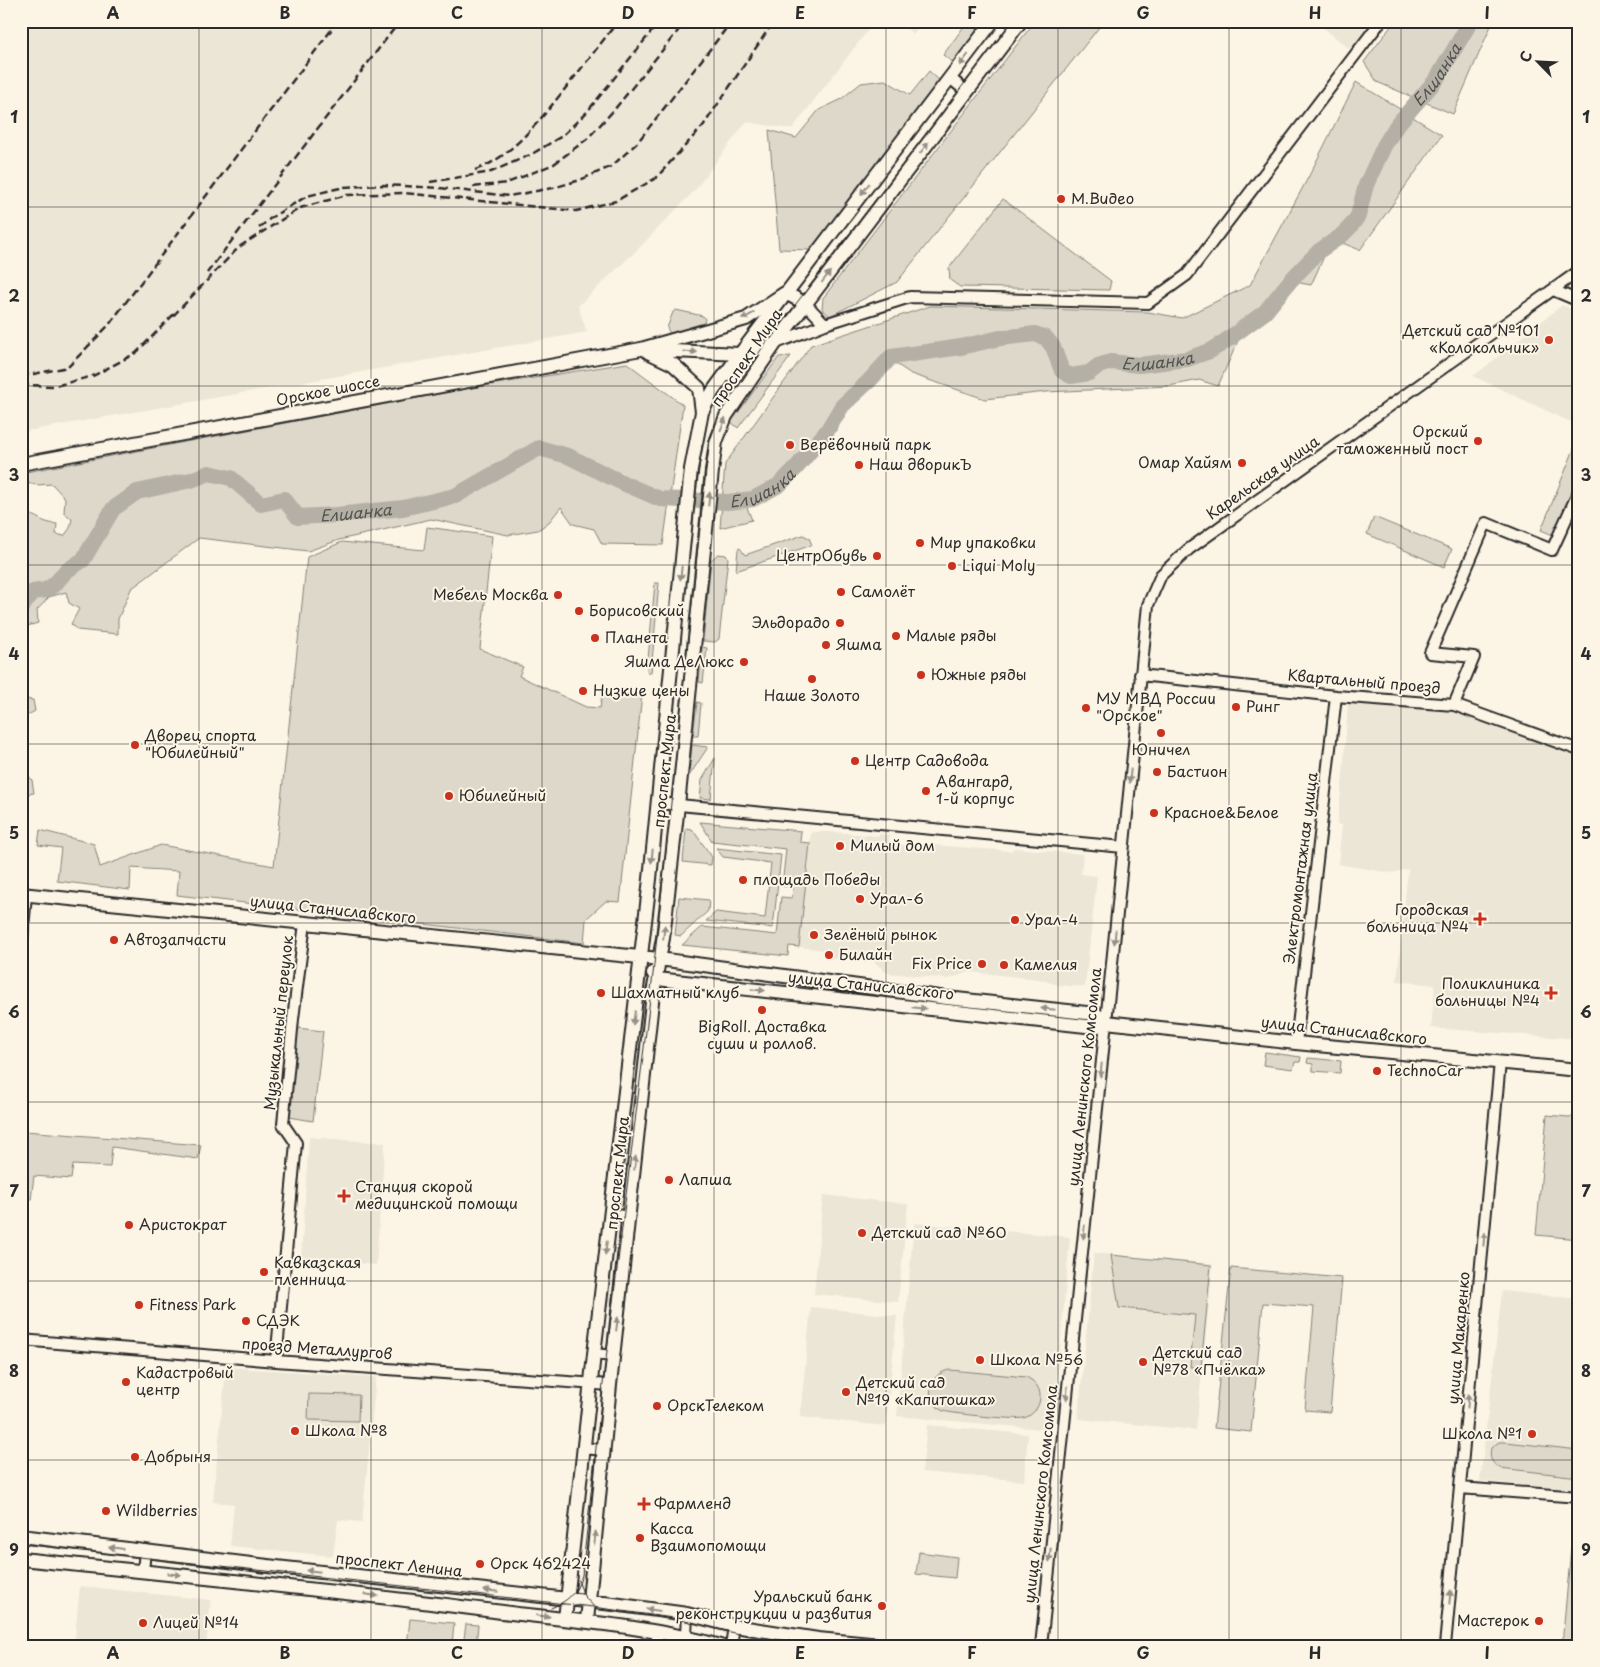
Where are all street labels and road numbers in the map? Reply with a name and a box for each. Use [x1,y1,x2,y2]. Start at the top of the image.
street label: проспект Мира [704,303,788,411]
street label: Орское шоссе [274,368,382,411]
street label: Карельская улица [1201,429,1324,524]
street label: Квартальный проезд [1287,662,1441,699]
street label: проспект Мира [646,712,681,829]
street label: Электромонтажная улица [1276,770,1323,965]
street label: улица Станиславского [249,888,417,929]
street label: Музыкальный переулок [257,934,298,1111]
street label: улица Станиславского [787,964,955,1005]
street label: улица Ленинского Комсомола [1061,966,1107,1187]
street label: улица Станиславского [1260,1009,1428,1050]
street label: проспект Мира [599,1114,634,1231]
street label: улица Макаренко [1440,1271,1475,1405]
street label: проезд Металлургов [241,1331,393,1364]
street label: улица Ленинского Комсомола [1017,1383,1063,1604]
street label: проспект Ленина [334,1545,464,1582]

